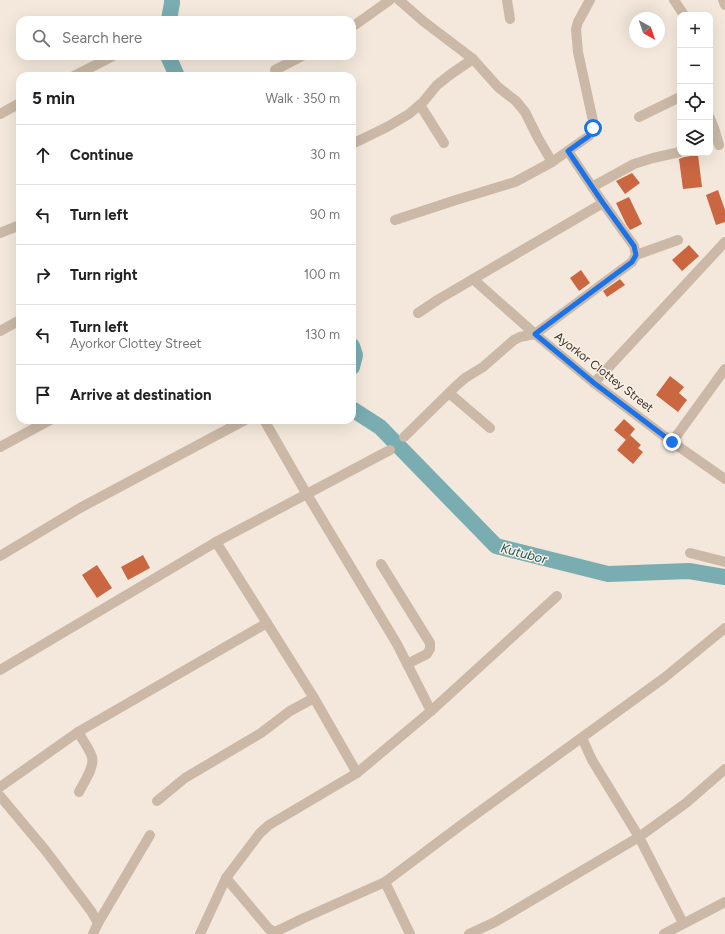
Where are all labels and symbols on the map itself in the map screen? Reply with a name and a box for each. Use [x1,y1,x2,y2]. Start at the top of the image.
north arrow [629,12,665,48]
route start [584,119,602,137]
street label: Ayorkor Clottey Street [552,329,657,415]
route end [663,433,681,451]
water label: Kutubor [499,540,549,567]

